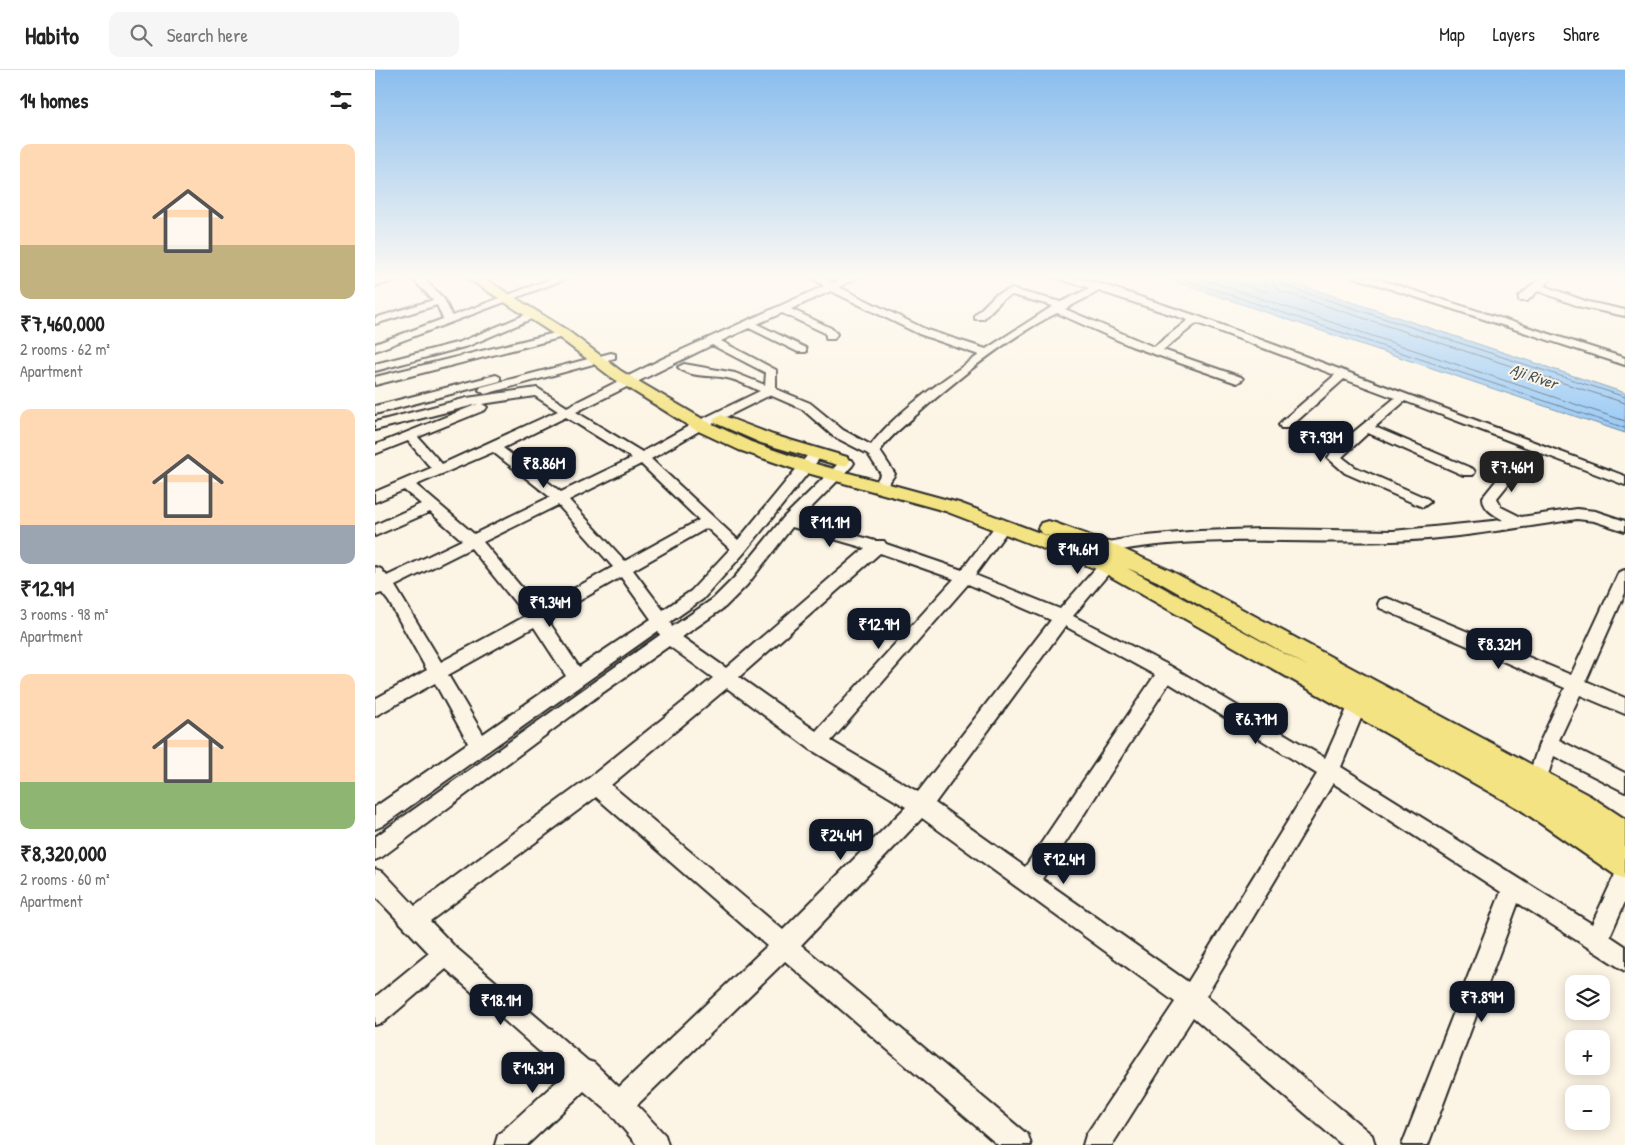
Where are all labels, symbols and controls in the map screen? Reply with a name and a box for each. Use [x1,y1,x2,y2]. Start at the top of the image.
search box [109,12,459,57]
text: Habito [25,19,79,51]
icon: search [127,21,155,49]
text: Search here [167,22,248,48]
text: Map [1439,22,1465,47]
text: Layers [1493,22,1535,47]
text: Share [1563,22,1600,47]
text: 14 homes [20,86,88,115]
icon: filters [327,86,355,114]
icon: home [143,176,233,266]
text: ₹7,460,000 [20,309,105,338]
text: 2 rooms · 62 m² [20,338,110,360]
water label: Aji River [1507,358,1562,395]
text: Apartment [20,360,83,382]
pin: ₹7.93M [1280,420,1362,463]
text: ₹7.93M [1299,426,1343,448]
icon: home [143,441,233,531]
pin: ₹8.86M [503,446,585,489]
pin: ₹7.46M [1471,450,1553,493]
text: ₹8.86M [523,452,565,474]
text: ₹7.46M [1491,456,1533,478]
pin: ₹11.1M [789,506,871,548]
text: ₹11.1M [810,511,850,533]
pin: ₹14.6M [1037,532,1119,575]
text: ₹14.6M [1058,538,1098,560]
text: ₹12.9M [20,574,74,603]
pin: ₹9.34M [509,586,591,628]
text: ₹9.34M [529,591,571,613]
text: 3 rooms · 98 m² [20,603,109,625]
pin: ₹12.9M [838,608,920,650]
text: ₹12.9M [858,613,900,635]
text: Apartment [20,625,83,647]
pin: ₹8.32M [1458,628,1540,670]
text: ₹8.32M [1477,633,1521,655]
pin: ₹6.71M [1215,702,1297,745]
icon: home [143,706,233,796]
text: ₹6.71M [1235,708,1277,730]
pin: ₹24.4M [800,818,882,861]
text: ₹24.4M [820,824,862,846]
text: ₹8,320,000 [20,839,106,868]
pin: ₹12.4M [1023,842,1105,885]
text: ₹12.4M [1043,848,1085,870]
text: 2 rooms · 60 m² [20,868,110,890]
text: Apartment [20,890,83,912]
map controls [1565,975,1610,1130]
button: layers [1565,975,1610,1020]
pin: ₹7.89M [1441,980,1523,1023]
pin: ₹18.1M [460,984,542,1026]
text: ₹7.89M [1461,986,1503,1008]
text: ₹18.1M [481,989,521,1011]
button: + [1565,1030,1610,1075]
pin: ₹14.3M [492,1052,574,1094]
text: ₹14.3M [512,1057,554,1079]
button: − [1565,1085,1610,1130]

